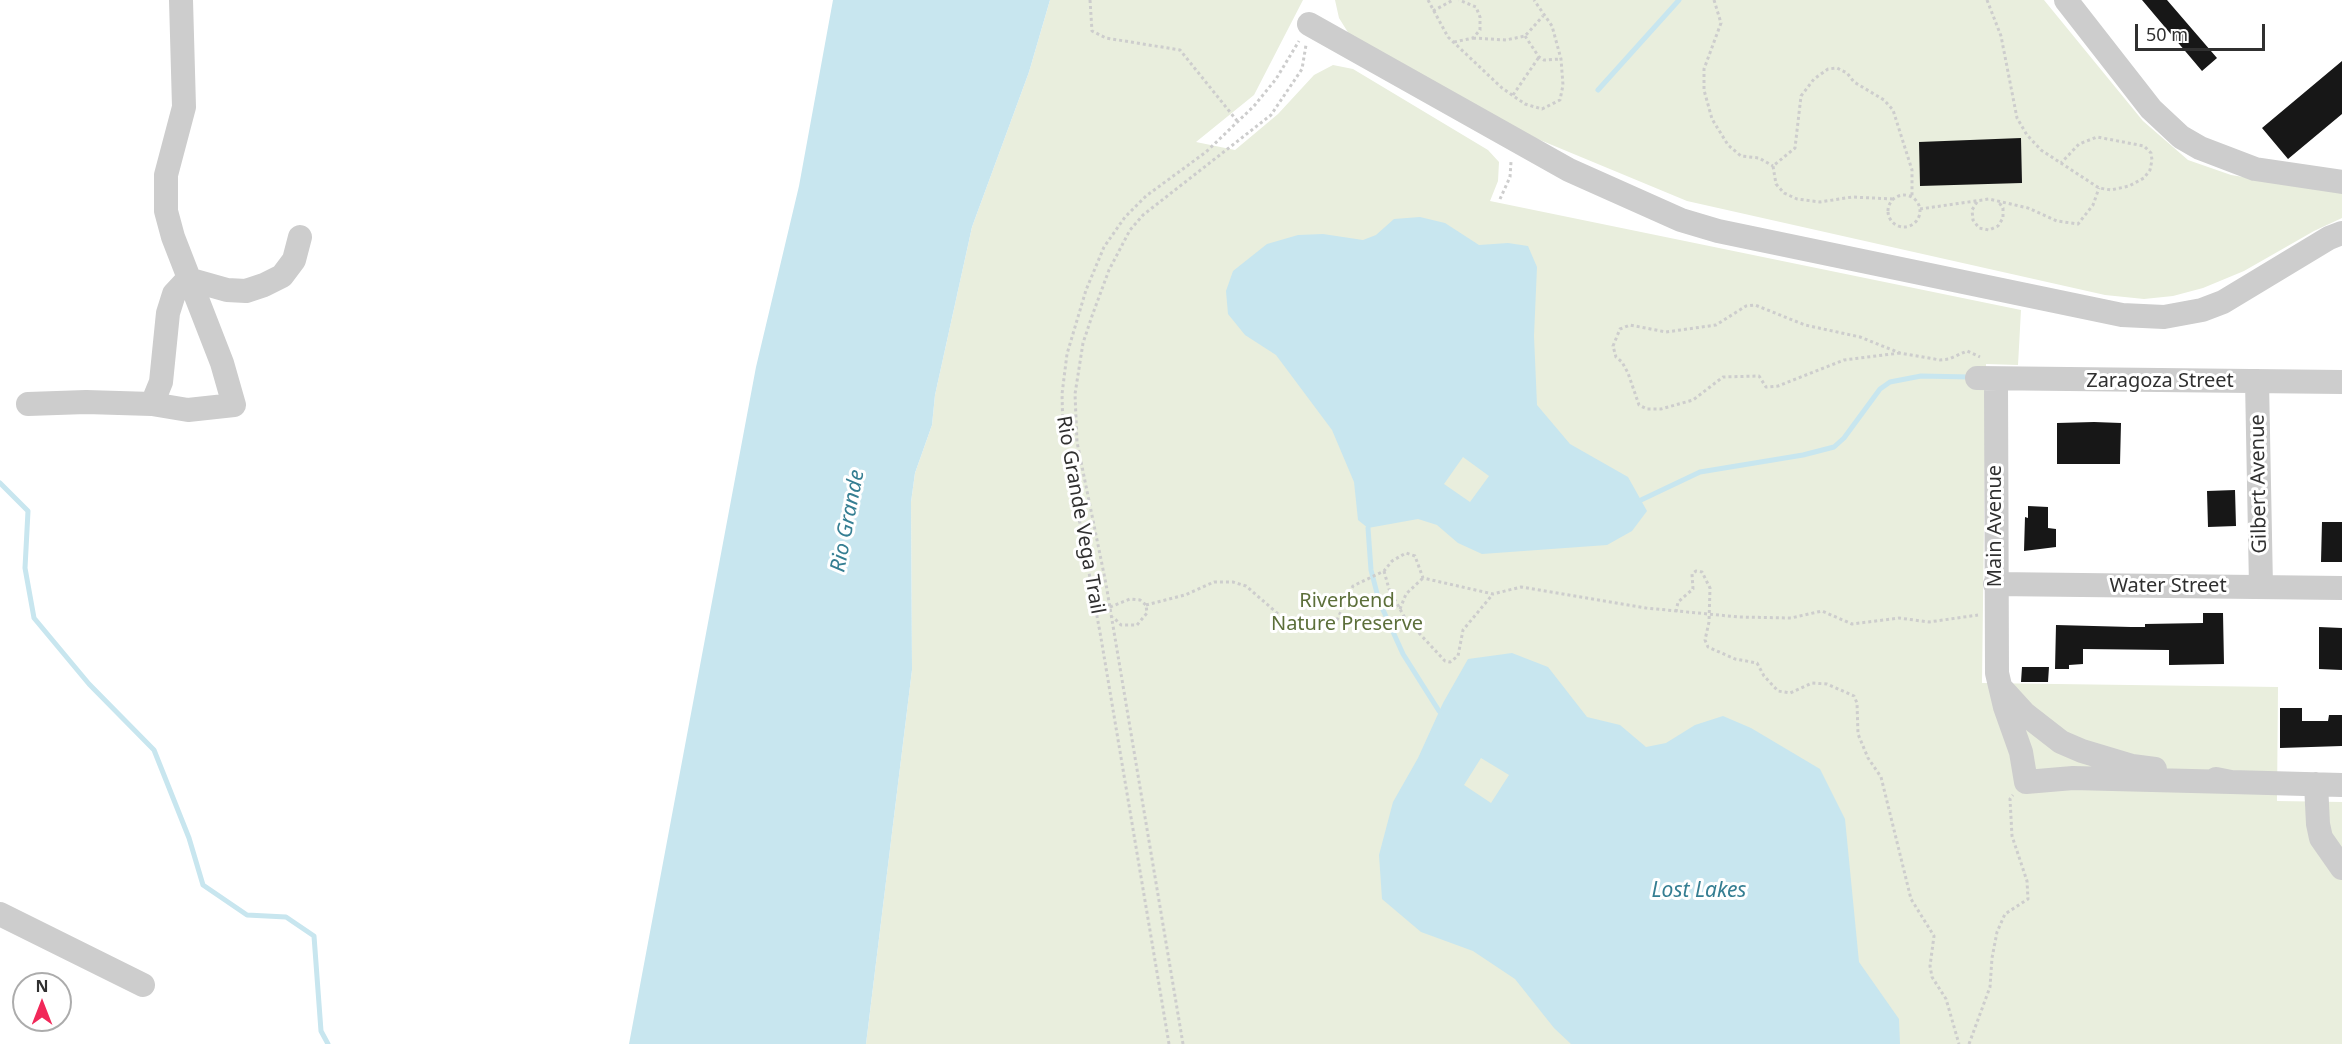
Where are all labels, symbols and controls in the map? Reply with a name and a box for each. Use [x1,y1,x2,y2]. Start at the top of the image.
scale bar [2138,12,2268,50]
text: 50 m [2146,22,2188,46]
street label: Zaragoza Street [2086,369,2234,393]
street label: Rio Grande Vega Trail [1051,414,1109,616]
street label: Gilbert Avenue [2246,414,2272,554]
street label: Main Avenue [1983,465,2007,587]
water label: Rio Grande [826,468,870,574]
street label: Water Street [2109,574,2227,598]
park label: Riverbend Nature Preserve [1271,589,1423,636]
water label: Lost Lakes [1652,878,1746,904]
north arrow [12,972,72,1032]
text: N [35,975,49,997]

